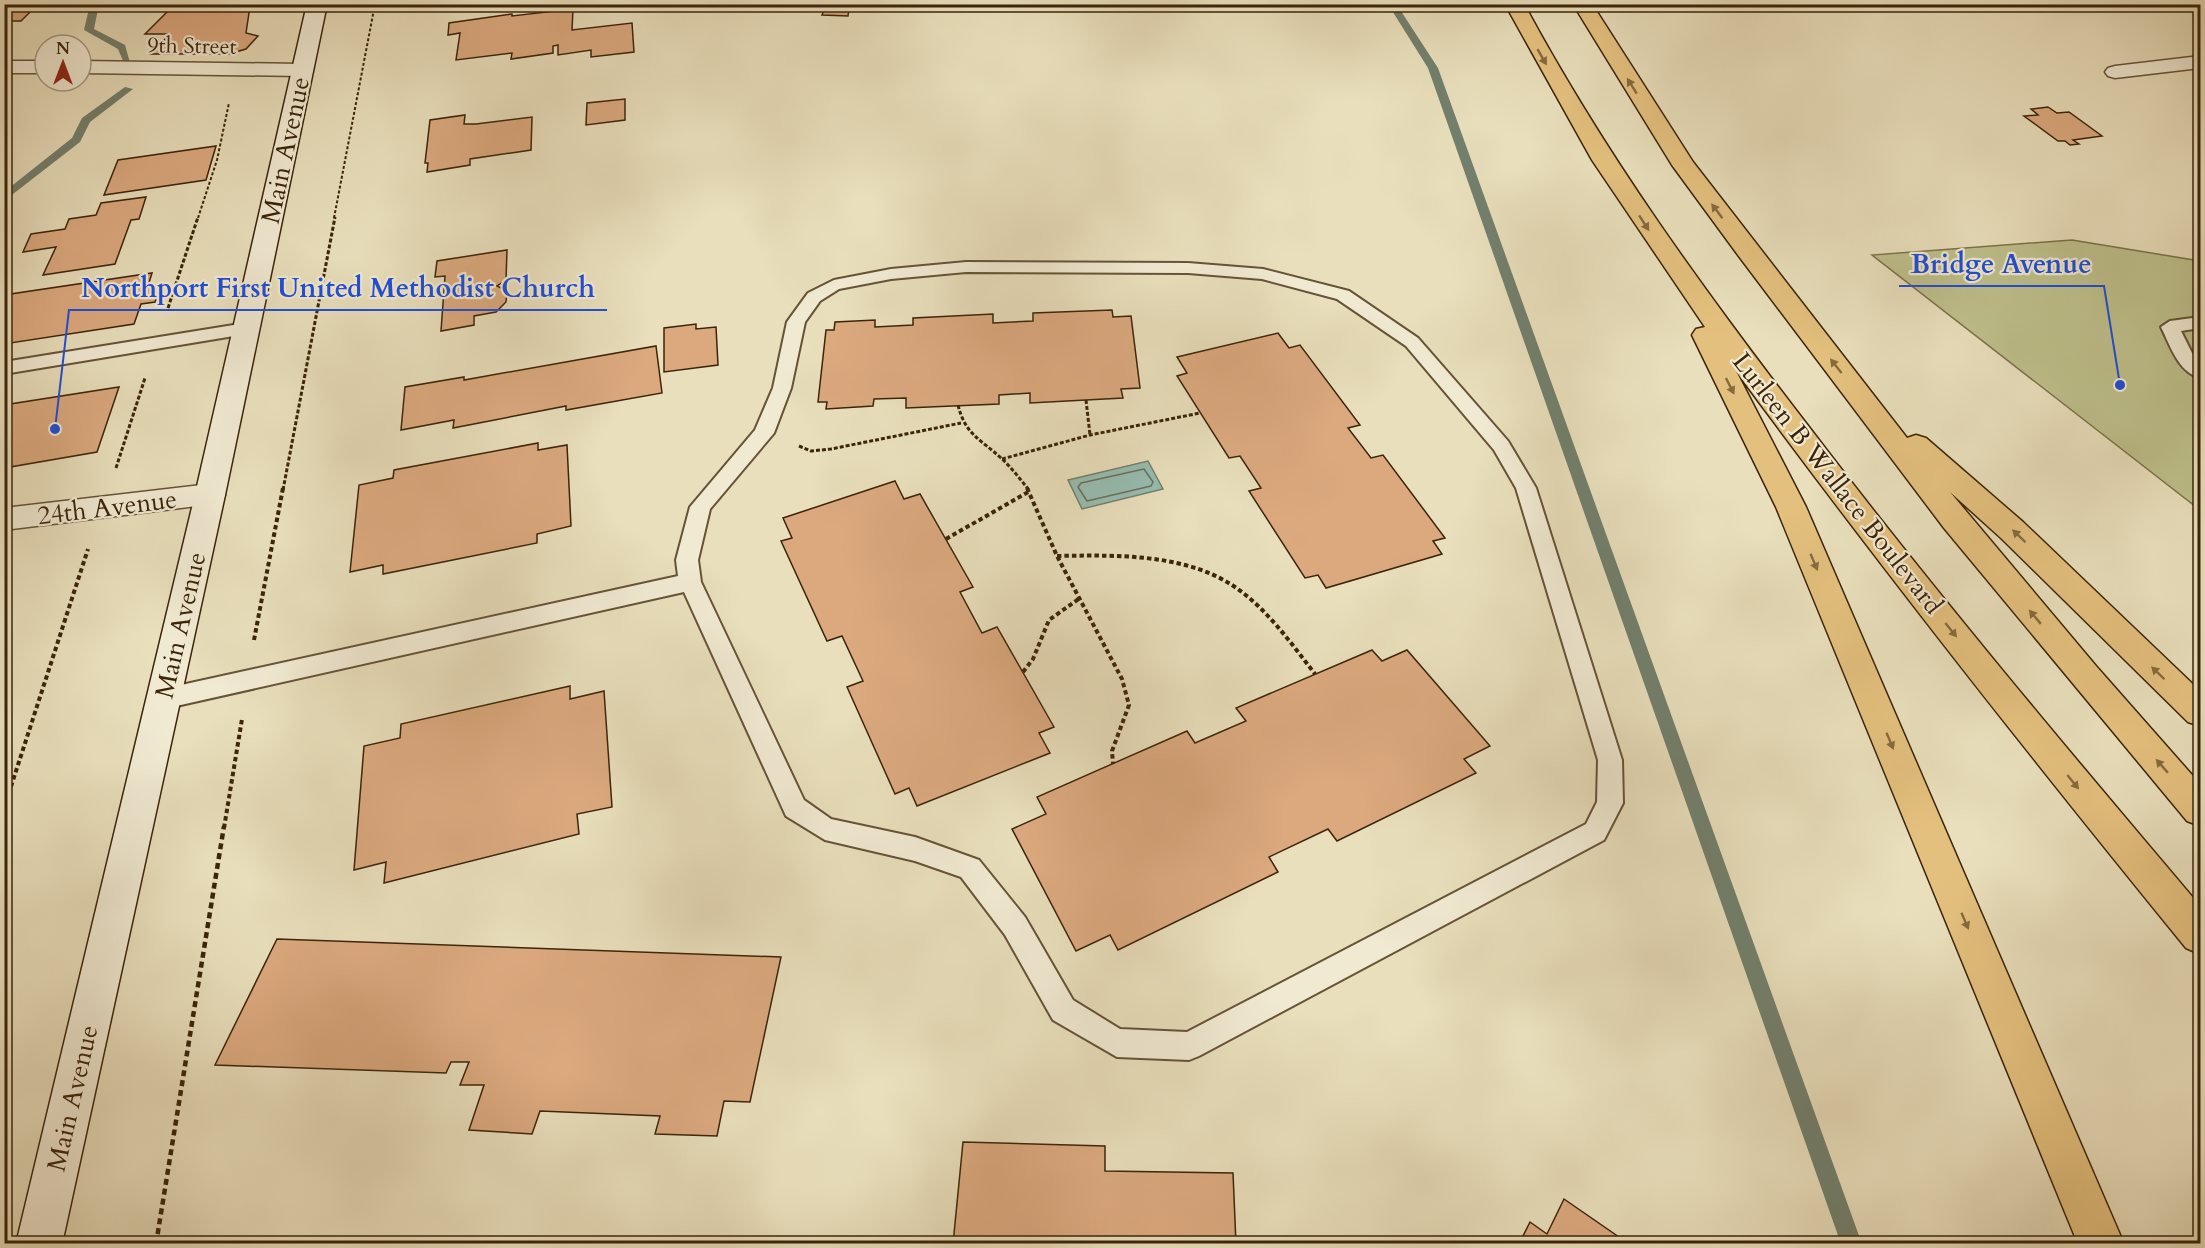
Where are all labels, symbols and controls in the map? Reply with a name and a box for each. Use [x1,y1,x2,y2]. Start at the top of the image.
street label: 9th Street [147,30,237,62]
north arrow [33,33,93,93]
text: N [56,38,70,60]
one-way arrow [1537,49,1548,65]
street label: Main Avenue [253,74,318,227]
one-way arrow [1627,78,1638,94]
one-way arrow [1711,203,1724,219]
one-way arrow [1639,215,1650,231]
callout: Bridge Avenue [1899,241,2104,286]
text: Bridge Avenue [1910,246,2092,283]
callout: Northport First United Methodist Church [69,265,607,310]
text: Northport First United Methodist Church [81,270,595,307]
street label: Lurleen B Wallace Boulevard [1724,345,1951,622]
one-way arrow [1830,358,1842,374]
one-way arrow [1726,377,1735,394]
street label: 24th Avenue [35,482,179,533]
one-way arrow [2011,529,2026,543]
street label: Main Avenue [147,549,214,702]
one-way arrow [1809,553,1819,571]
one-way arrow [2029,609,2042,625]
one-way arrow [1945,622,1958,638]
one-way arrow [2151,666,2165,680]
one-way arrow [1885,733,1895,751]
one-way arrow [2155,758,2169,773]
one-way arrow [2067,775,2079,790]
one-way arrow [1961,912,1970,930]
street label: Main Avenue [39,1022,106,1175]

